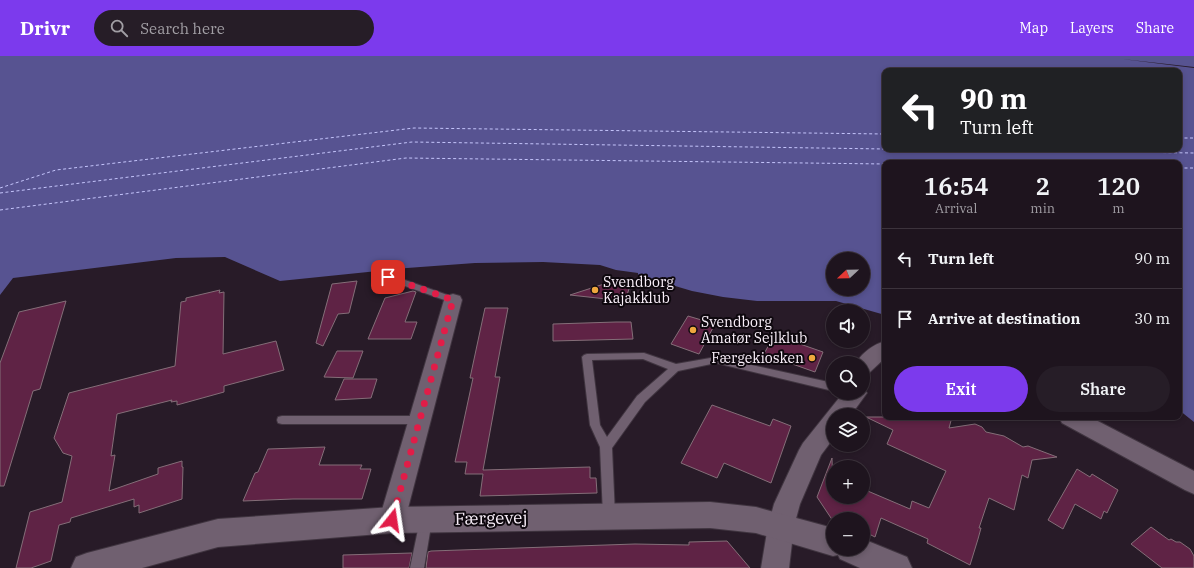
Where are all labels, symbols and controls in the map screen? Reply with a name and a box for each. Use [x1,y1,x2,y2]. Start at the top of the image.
search box [94,10,374,46]
text: Drivr [20,16,70,40]
icon: search [108,17,130,39]
text: Search here [140,19,225,38]
text: Map [1020,19,1048,37]
text: Layers [1070,19,1114,37]
text: Share [1136,19,1174,37]
text: 90 m [960,80,1027,117]
icon: left [894,84,946,136]
text: Turn left [960,116,1034,139]
text: 16:54 [924,170,989,202]
text: 2 [1036,170,1050,202]
text: 120 [1097,170,1140,202]
text: Arrival [935,200,977,217]
text: min [1030,200,1055,217]
text: m [1112,200,1125,217]
icon: left [894,248,916,270]
text: Turn left [928,249,994,268]
text: 90 m [1134,249,1170,268]
north arrow [826,252,870,296]
map controls [826,252,870,556]
pin [371,260,405,294]
icon: arrive [377,266,399,288]
place label: Svendborg Kajakklub [603,273,674,307]
marker: Svendborg Kajakklub [590,285,600,295]
button: sound [826,304,870,348]
icon: arrive [894,308,916,330]
text: Arrive at destination [928,309,1080,328]
text: 30 m [1134,309,1170,328]
place label: Svendborg Amatør Sejlklub [701,313,807,347]
marker: Svendborg Amatør Sejlklub [688,325,698,335]
place label: Færgekiosken [711,349,804,367]
marker: Færgekiosken [807,353,817,363]
button: search [826,356,870,400]
button: Exit [894,366,1028,412]
button: Share [1036,366,1170,412]
button: layers [826,408,870,452]
button: + [826,460,870,504]
position arrow [371,499,413,541]
street label: Færgevej [454,506,528,530]
button: − [826,512,870,556]

